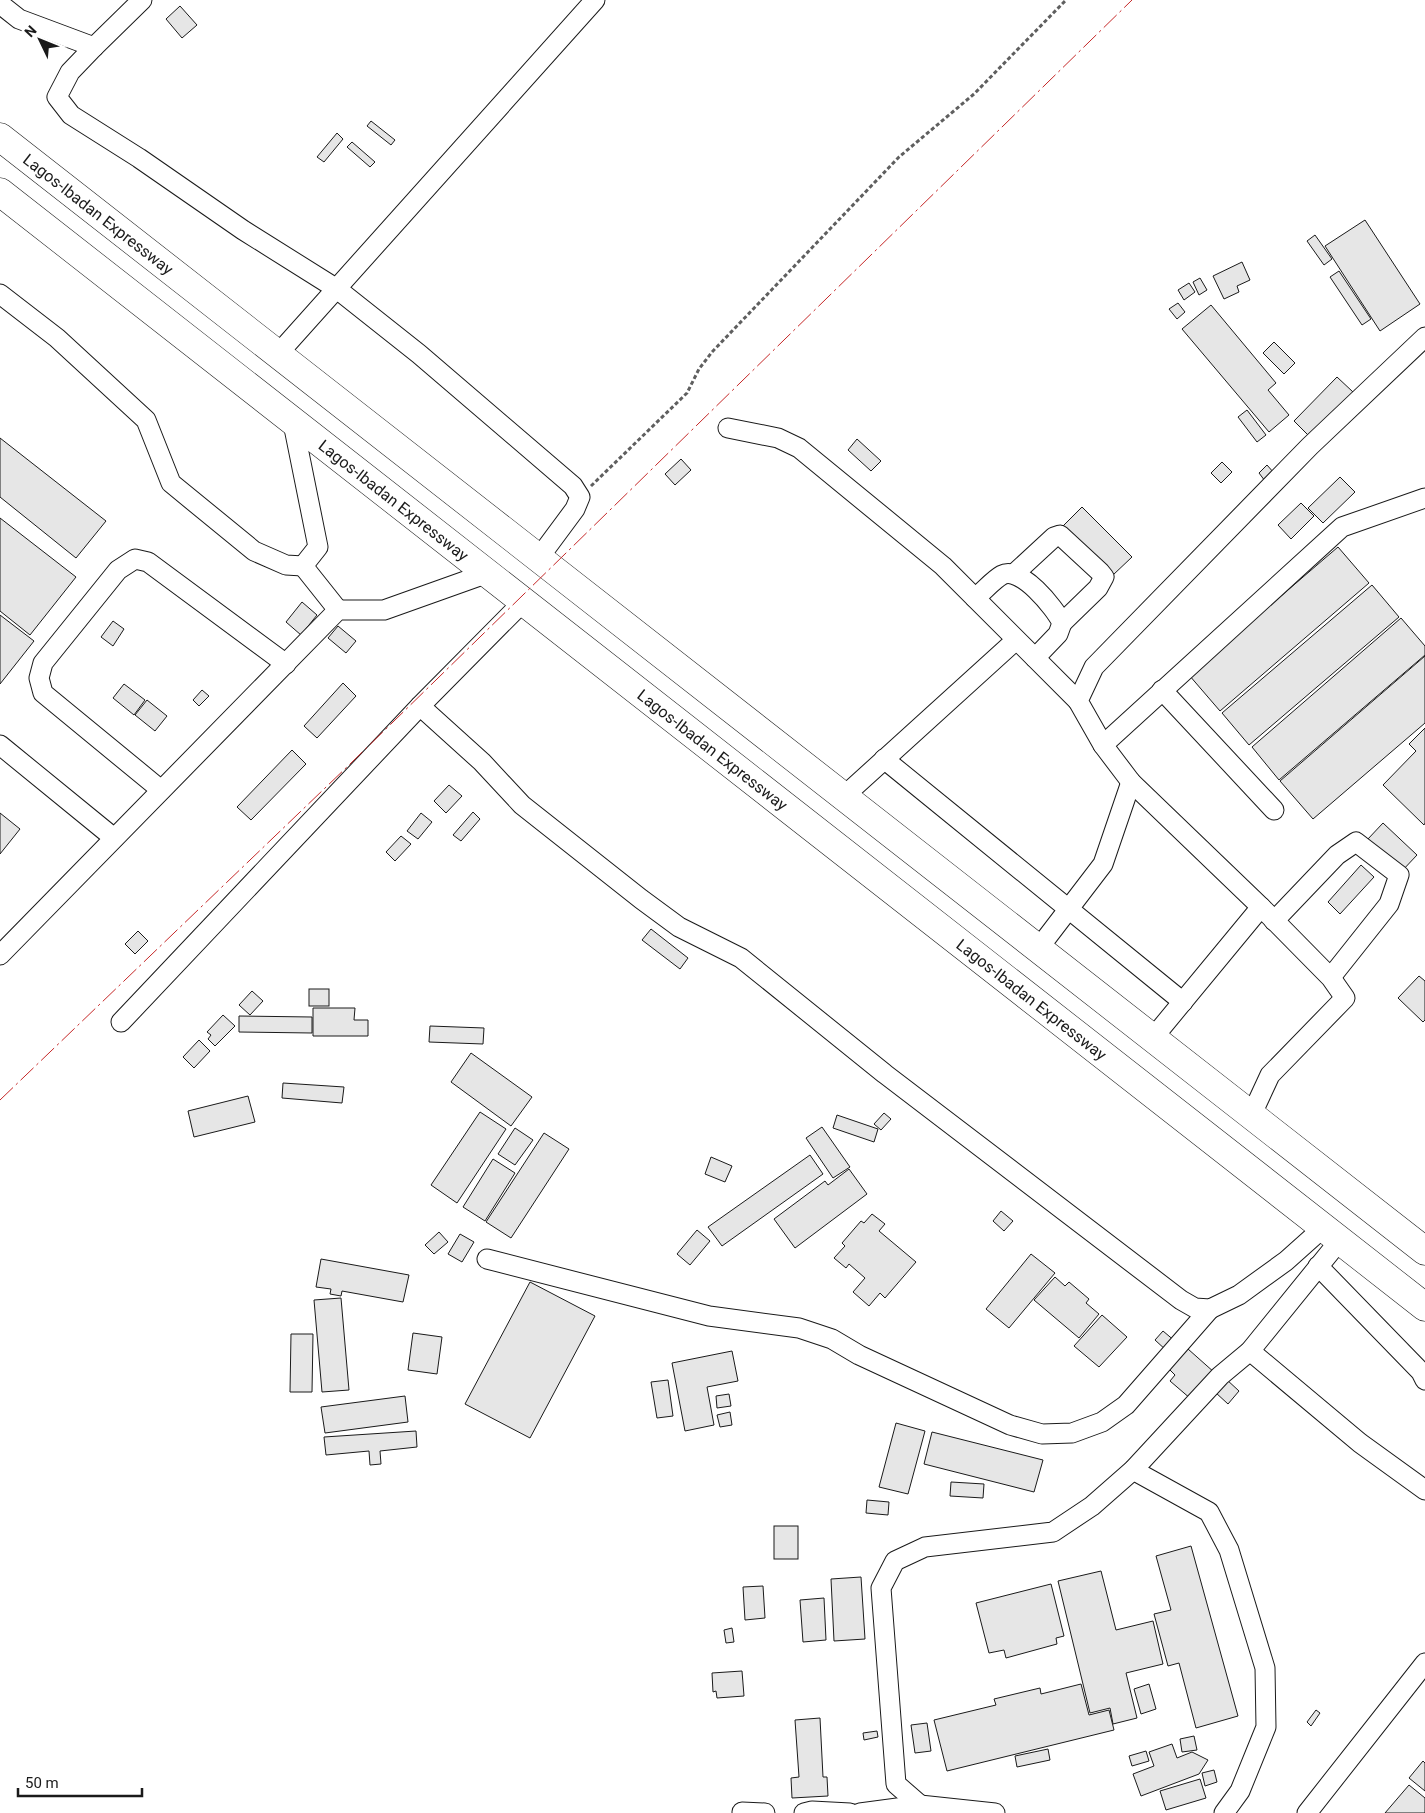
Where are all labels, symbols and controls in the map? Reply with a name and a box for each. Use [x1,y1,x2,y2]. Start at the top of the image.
north arrow [15,15,65,65]
text: N [21,22,40,40]
street label: Lagos-Ibadan Expressway [20,149,178,279]
street label: Lagos-Ibadan Expressway [315,436,473,565]
street label: Lagos-Ibadan Expressway [634,685,792,815]
street label: Lagos-Ibadan Expressway [953,935,1111,1064]
scale bar [18,1766,141,1798]
text: 50 m [25,1774,59,1792]

